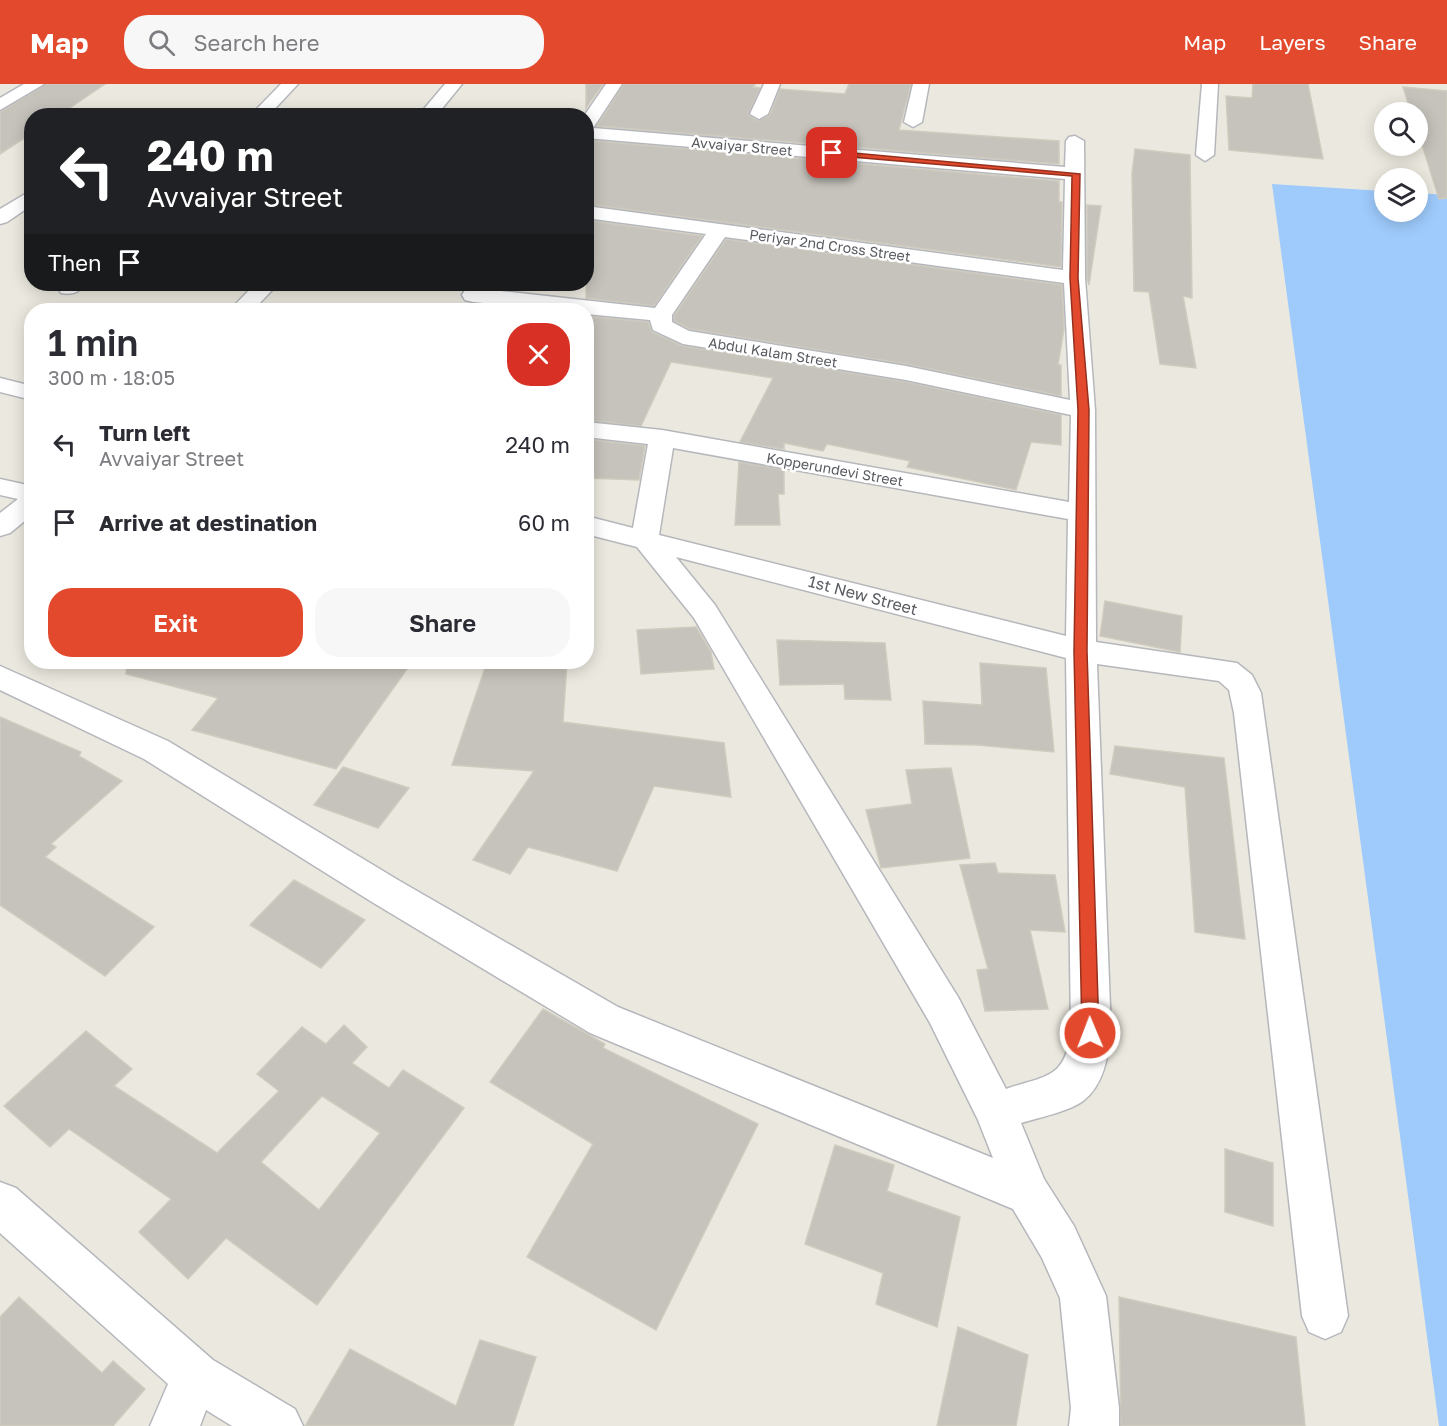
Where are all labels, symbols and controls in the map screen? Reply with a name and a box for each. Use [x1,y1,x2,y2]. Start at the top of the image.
search box [124,15,544,69]
text: Map [30,26,88,59]
icon: search [145,26,178,59]
text: Search here [193,29,319,56]
text: Map [1183,29,1226,55]
text: Layers [1259,29,1326,55]
text: Share [1359,29,1417,55]
map controls [1374,102,1428,222]
button: search [1374,102,1428,156]
pin [806,127,857,178]
text: 240 m [147,130,273,180]
icon: left [48,132,126,210]
street label: Avvaiyar Street [691,133,793,159]
icon: arrive [815,136,848,169]
button: layers [1374,168,1428,222]
text: Avvaiyar Street [147,181,343,213]
street label: Periyar 2nd Cross Street [748,225,912,265]
icon: arrive [113,246,146,279]
text: Then [48,249,101,276]
text: 1 min [48,321,138,364]
button: close [507,323,570,386]
street label: Abdul Kalam Street [707,333,839,371]
text: 300 m · 18:05 [48,365,175,389]
text: Turn left [99,419,190,446]
icon: left [48,428,81,461]
text: 240 m [505,431,570,458]
text: Avvaiyar Street [99,446,244,470]
street label: Kopperundevi Street [765,449,905,489]
icon: arrive [48,506,81,539]
text: Arrive at destination [99,509,317,536]
text: 60 m [518,509,570,536]
street label: 1st New Street [806,571,920,619]
button: Exit [48,588,303,657]
button: Share [315,588,570,657]
position arrow [1058,1001,1122,1065]

